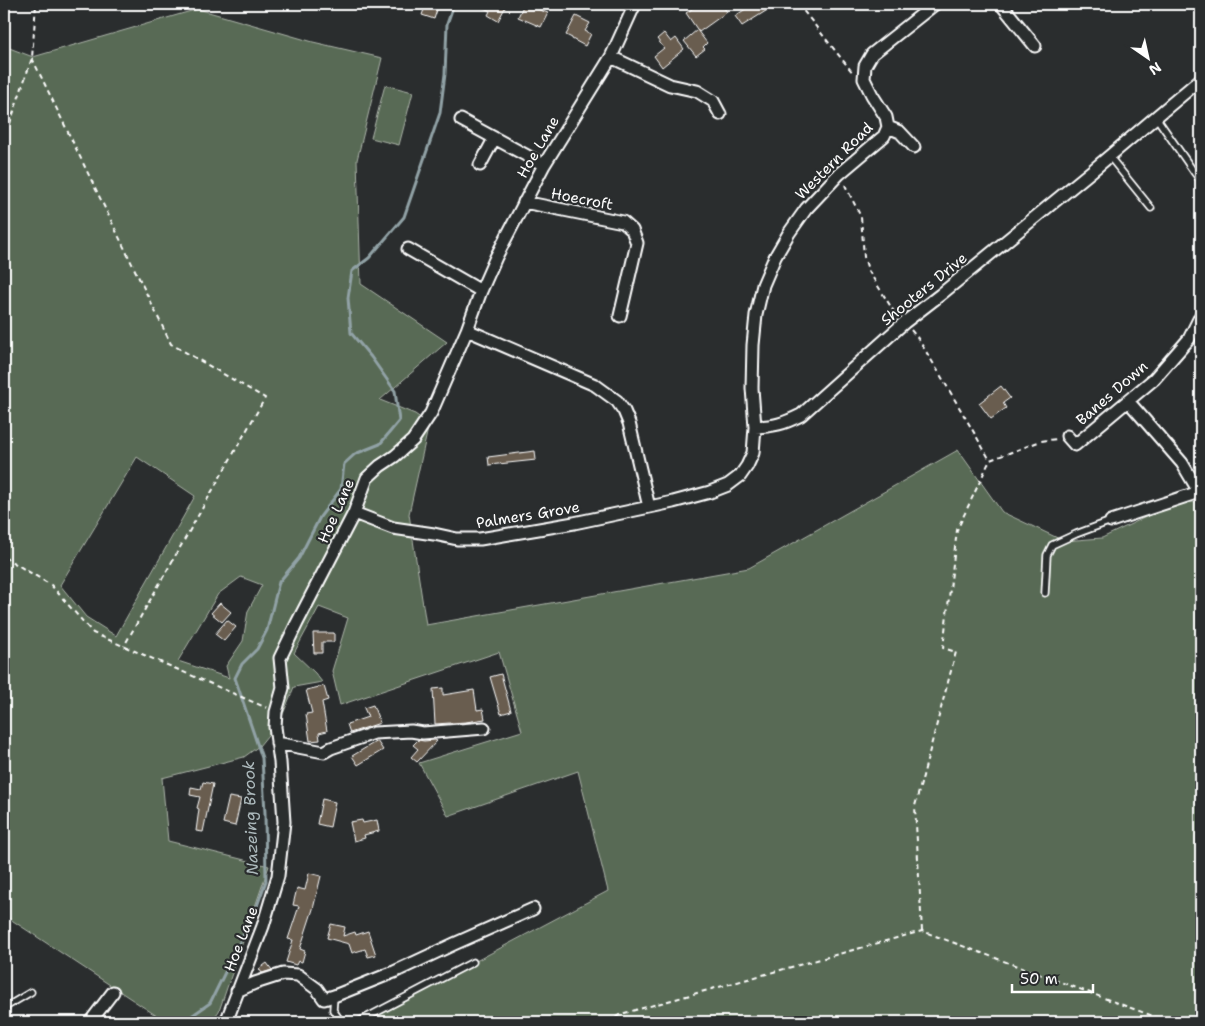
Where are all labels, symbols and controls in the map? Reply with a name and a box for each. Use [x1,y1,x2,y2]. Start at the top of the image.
north arrow [1122,32,1172,82]
text: N [1146,58,1165,79]
street label: Hoe Lane [512,112,564,182]
street label: Western Road [791,118,877,204]
street label: Hoecroft [549,183,615,215]
street label: Shooters Drive [877,248,971,330]
street label: Banes Down [1072,356,1152,430]
street label: Hoe Lane [313,476,359,546]
street label: Palmers Grove [475,497,581,533]
water label: Nazeing Brook [238,760,263,876]
street label: Hoe Lane [219,903,263,975]
scale bar [1012,961,1094,993]
text: 50 m [1020,969,1058,989]

